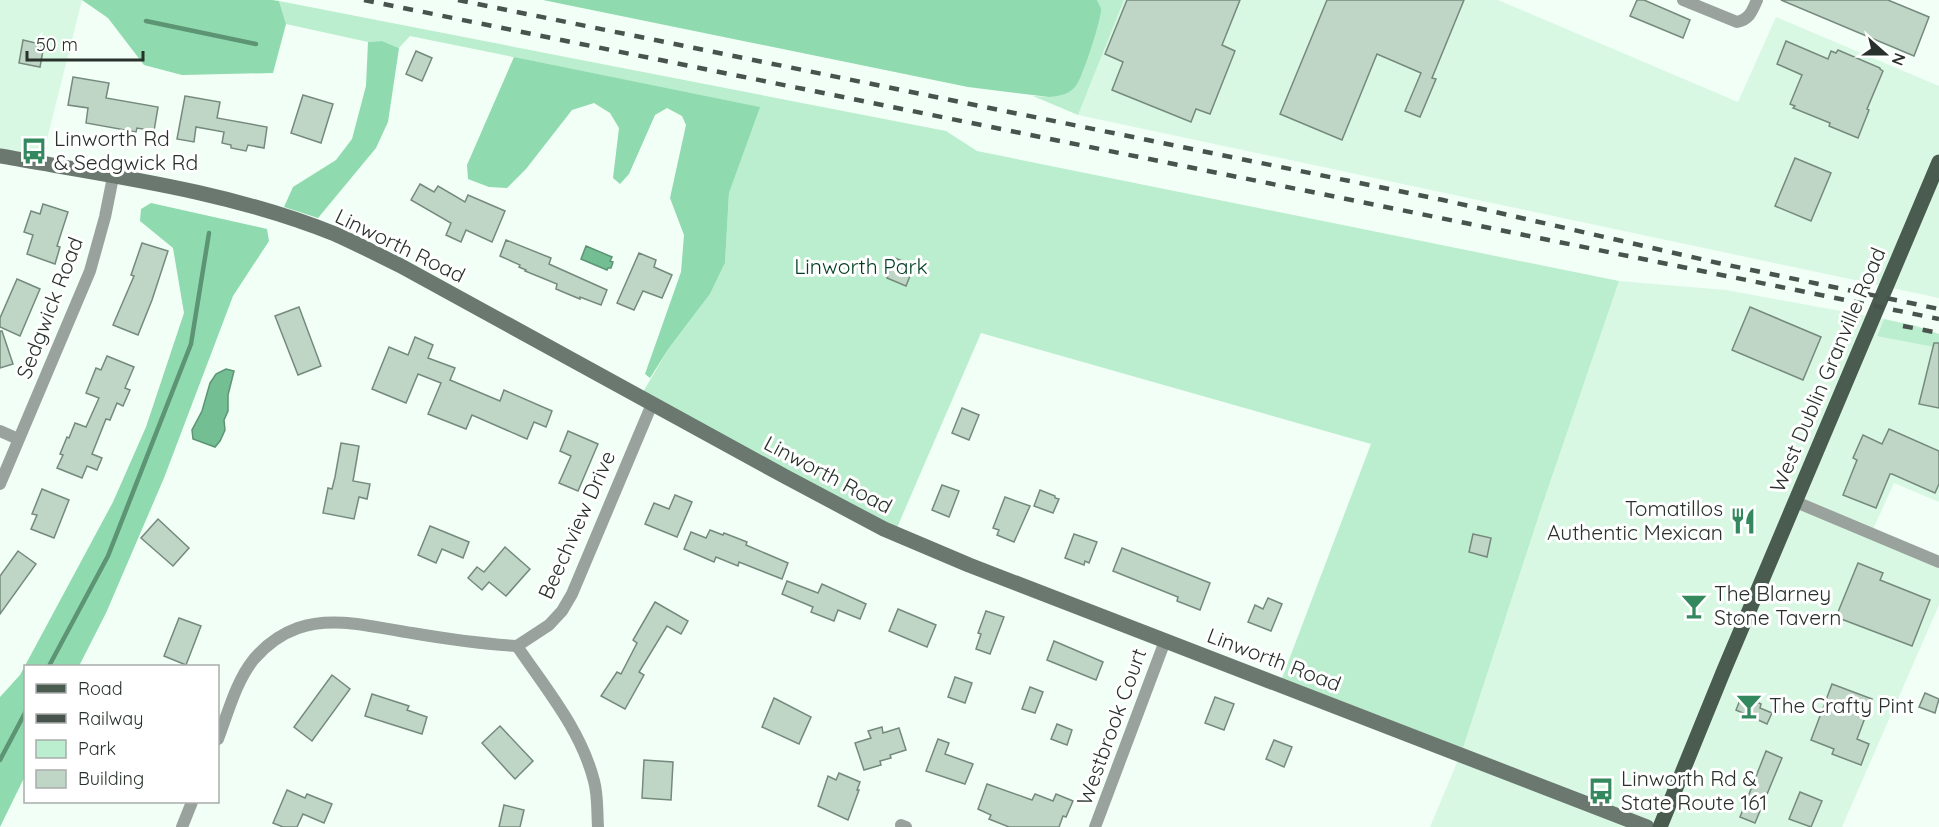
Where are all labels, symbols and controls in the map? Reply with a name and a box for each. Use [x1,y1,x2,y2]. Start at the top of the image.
scale bar [27,24,142,62]
north arrow [1855,24,1915,84]
text: 50 m [36,33,78,56]
text: N [1888,50,1910,68]
place label: Linworth Rd & Sedgwick Rd [54,125,198,175]
bus stop icon: Linworth Rd & Sedgwick Rd [19,136,49,166]
street label: Linworth Road [331,202,470,288]
street label: Sedgwick Road [10,233,88,382]
street label: West Dublin Granville Road [1764,243,1891,496]
park label: Linworth Park [794,253,928,279]
street label: Linworth Road [760,429,897,519]
street label: Beechview Drive [532,446,620,603]
place label: Tomatillos Authentic Mexican [1547,495,1723,545]
restaurant icon: Tomatillos Authentic Mexican [1728,506,1758,536]
place label: The Blarney Stone Tavern [1714,580,1841,630]
bar icon: The Blarney Stone Tavern [1679,591,1709,621]
street label: Linworth Road [1204,622,1345,697]
street label: Westbrook Court [1071,645,1152,809]
legend [24,665,219,803]
text: Road [78,677,123,700]
bar icon: The Crafty Pint [1734,691,1764,721]
place label: The Crafty Pint [1769,692,1914,718]
text: Railway [78,707,144,730]
text: Park [78,737,116,760]
place label: Linworth Rd & State Route 161 [1621,765,1767,815]
text: Building [78,767,144,790]
bus stop icon: Linworth Rd & State Route 161 [1586,776,1616,806]

